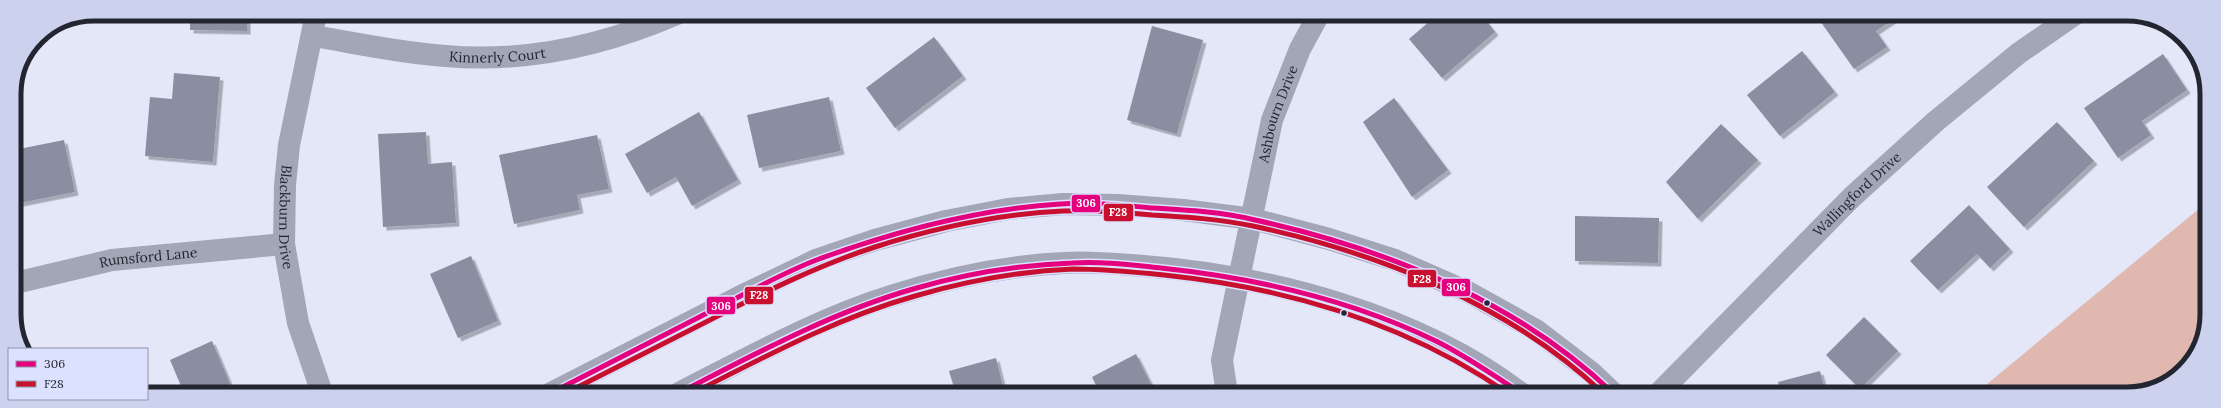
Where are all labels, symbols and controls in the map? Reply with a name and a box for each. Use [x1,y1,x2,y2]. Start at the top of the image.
street label: Kinnerly Court [448,44,547,67]
street label: Ashbourn Drive [1254,62,1302,165]
street label: Wallingford Drive [1809,148,1905,240]
street label: Blackburn Drive [275,164,297,271]
line badge: 306 [1071,194,1101,213]
text: 306 [1076,196,1096,210]
line badge: F28 [1103,203,1134,222]
text: F28 [1109,205,1127,219]
street label: Rumsford Lane [97,243,199,272]
line badge: F28 [1407,269,1437,288]
text: F28 [1413,272,1431,286]
line badge: 306 [1441,278,1471,297]
text: 306 [1446,280,1466,294]
line badge: F28 [744,286,774,305]
text: F28 [750,288,768,302]
line badge: 306 [706,296,736,315]
unlabelled marker [1482,298,1492,308]
text: 306 [711,299,731,313]
unlabelled marker [1339,308,1349,318]
legend [8,348,148,400]
text: 306 [44,356,65,371]
text: F28 [44,376,64,391]

